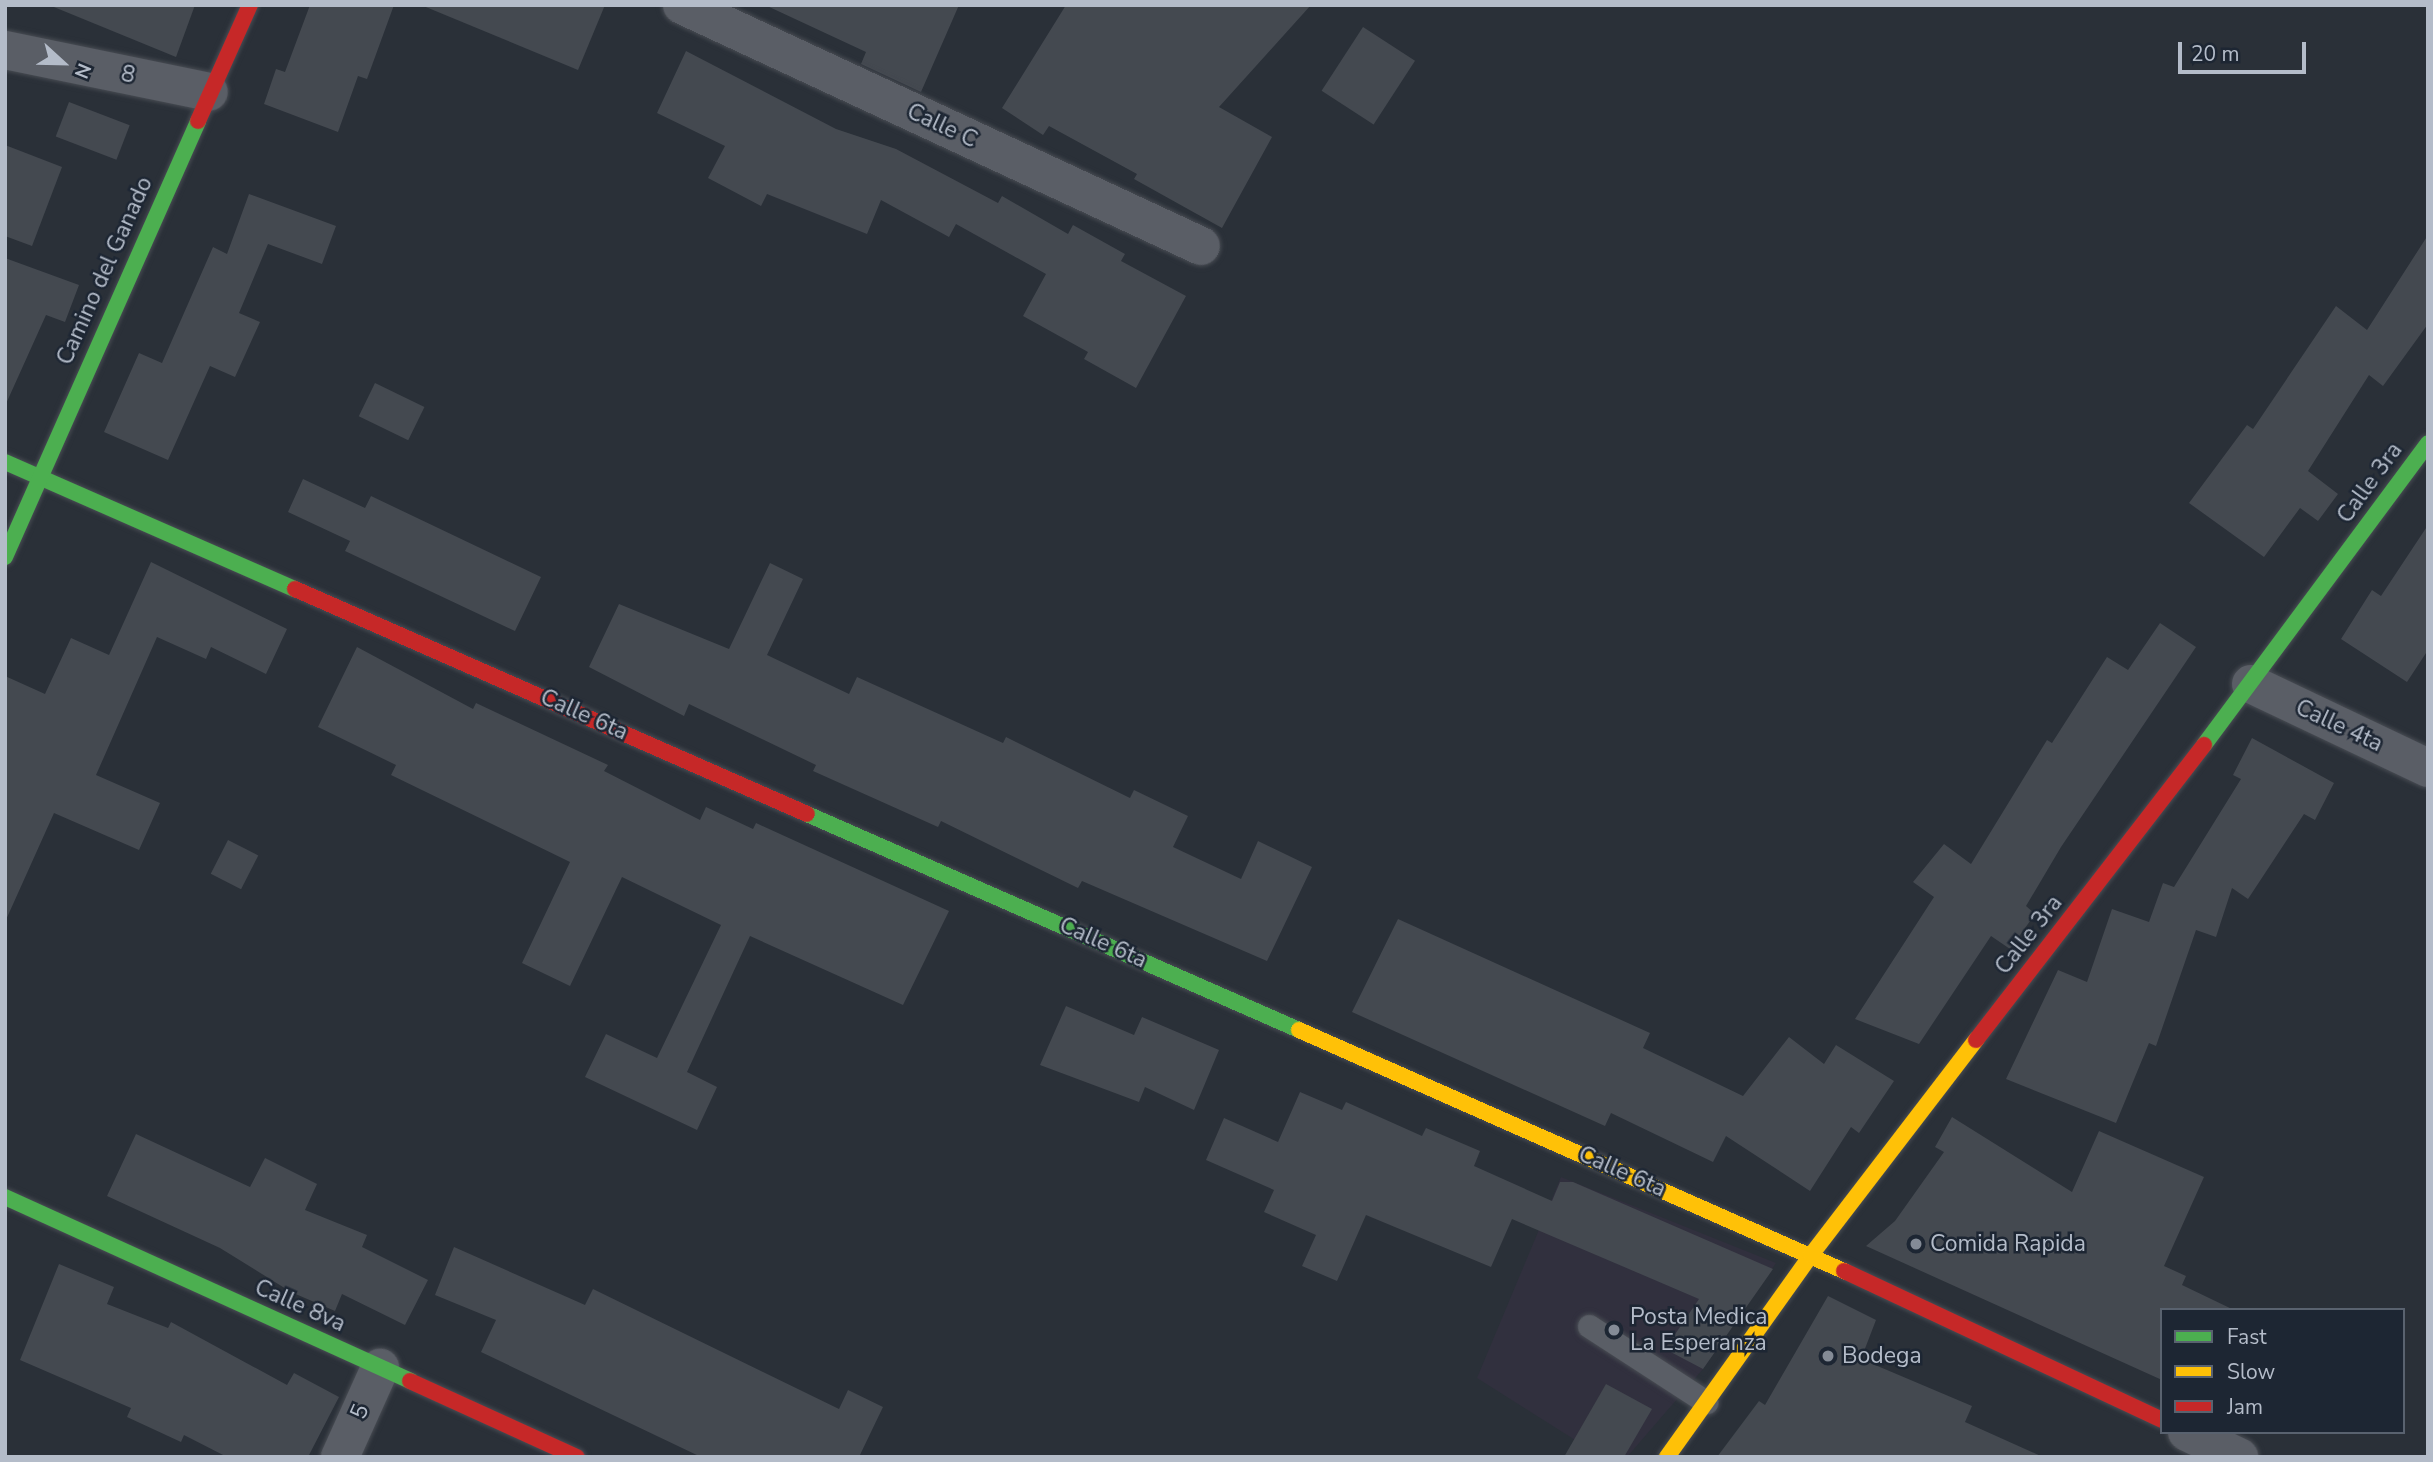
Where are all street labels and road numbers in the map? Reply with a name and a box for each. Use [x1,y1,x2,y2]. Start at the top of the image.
street label: 8 [118,60,138,90]
street label: Calle C [902,98,982,154]
street label: Camino del Ganado [51,173,159,369]
street label: Calle 3ra [2331,437,2409,529]
street label: Calle 6ta [536,683,632,747]
street label: Calle 4ta [2291,694,2387,758]
street label: Calle 3ra [1989,890,2069,980]
street label: Calle 6ta [1055,911,1151,975]
street label: Calle 6ta [1574,1140,1670,1204]
street label: Calle 8va [250,1274,350,1338]
street label: 5 [345,1400,375,1424]

